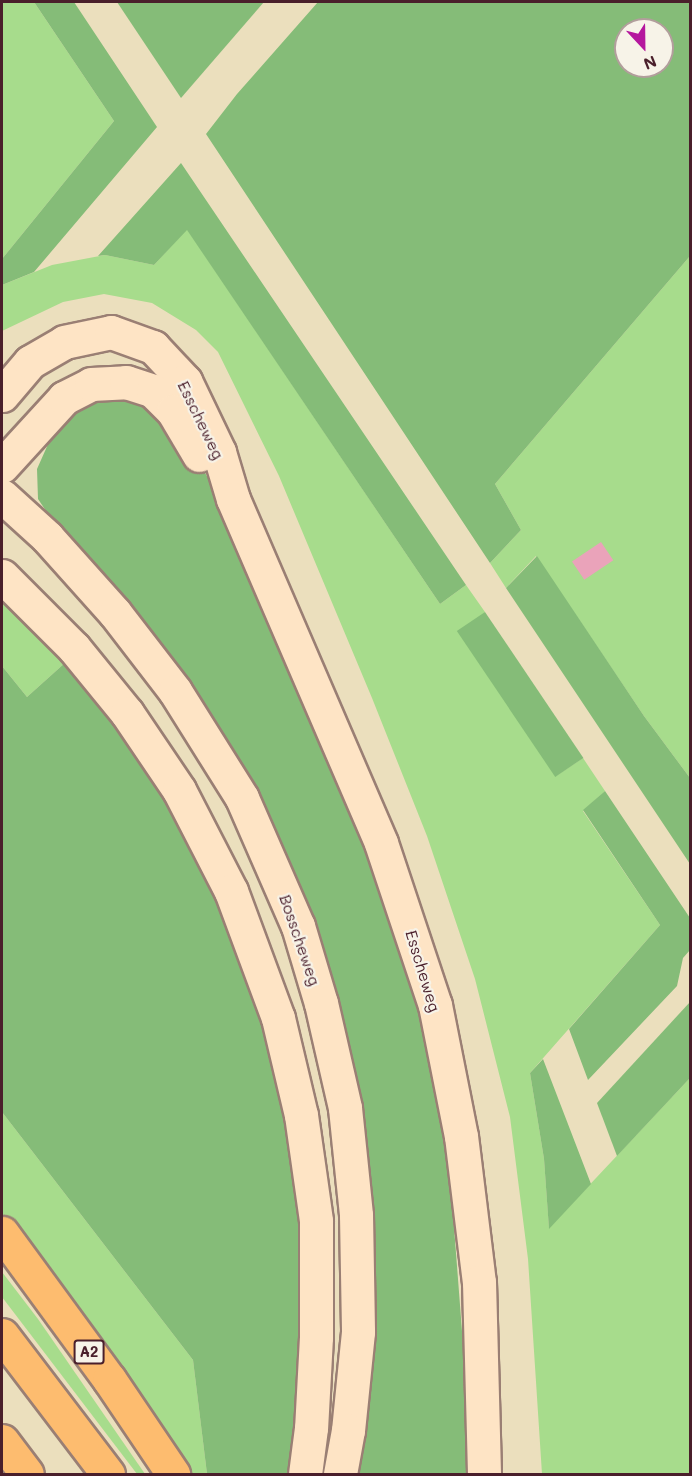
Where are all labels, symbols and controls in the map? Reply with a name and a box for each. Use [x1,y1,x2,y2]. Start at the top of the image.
north arrow [614,18,674,78]
text: N [641,51,660,75]
street label: Esscheweg [174,378,228,462]
street label: Bosscheweg [275,892,325,988]
street label: Esscheweg [401,928,445,1014]
road number: A2 [72,1340,106,1364]

